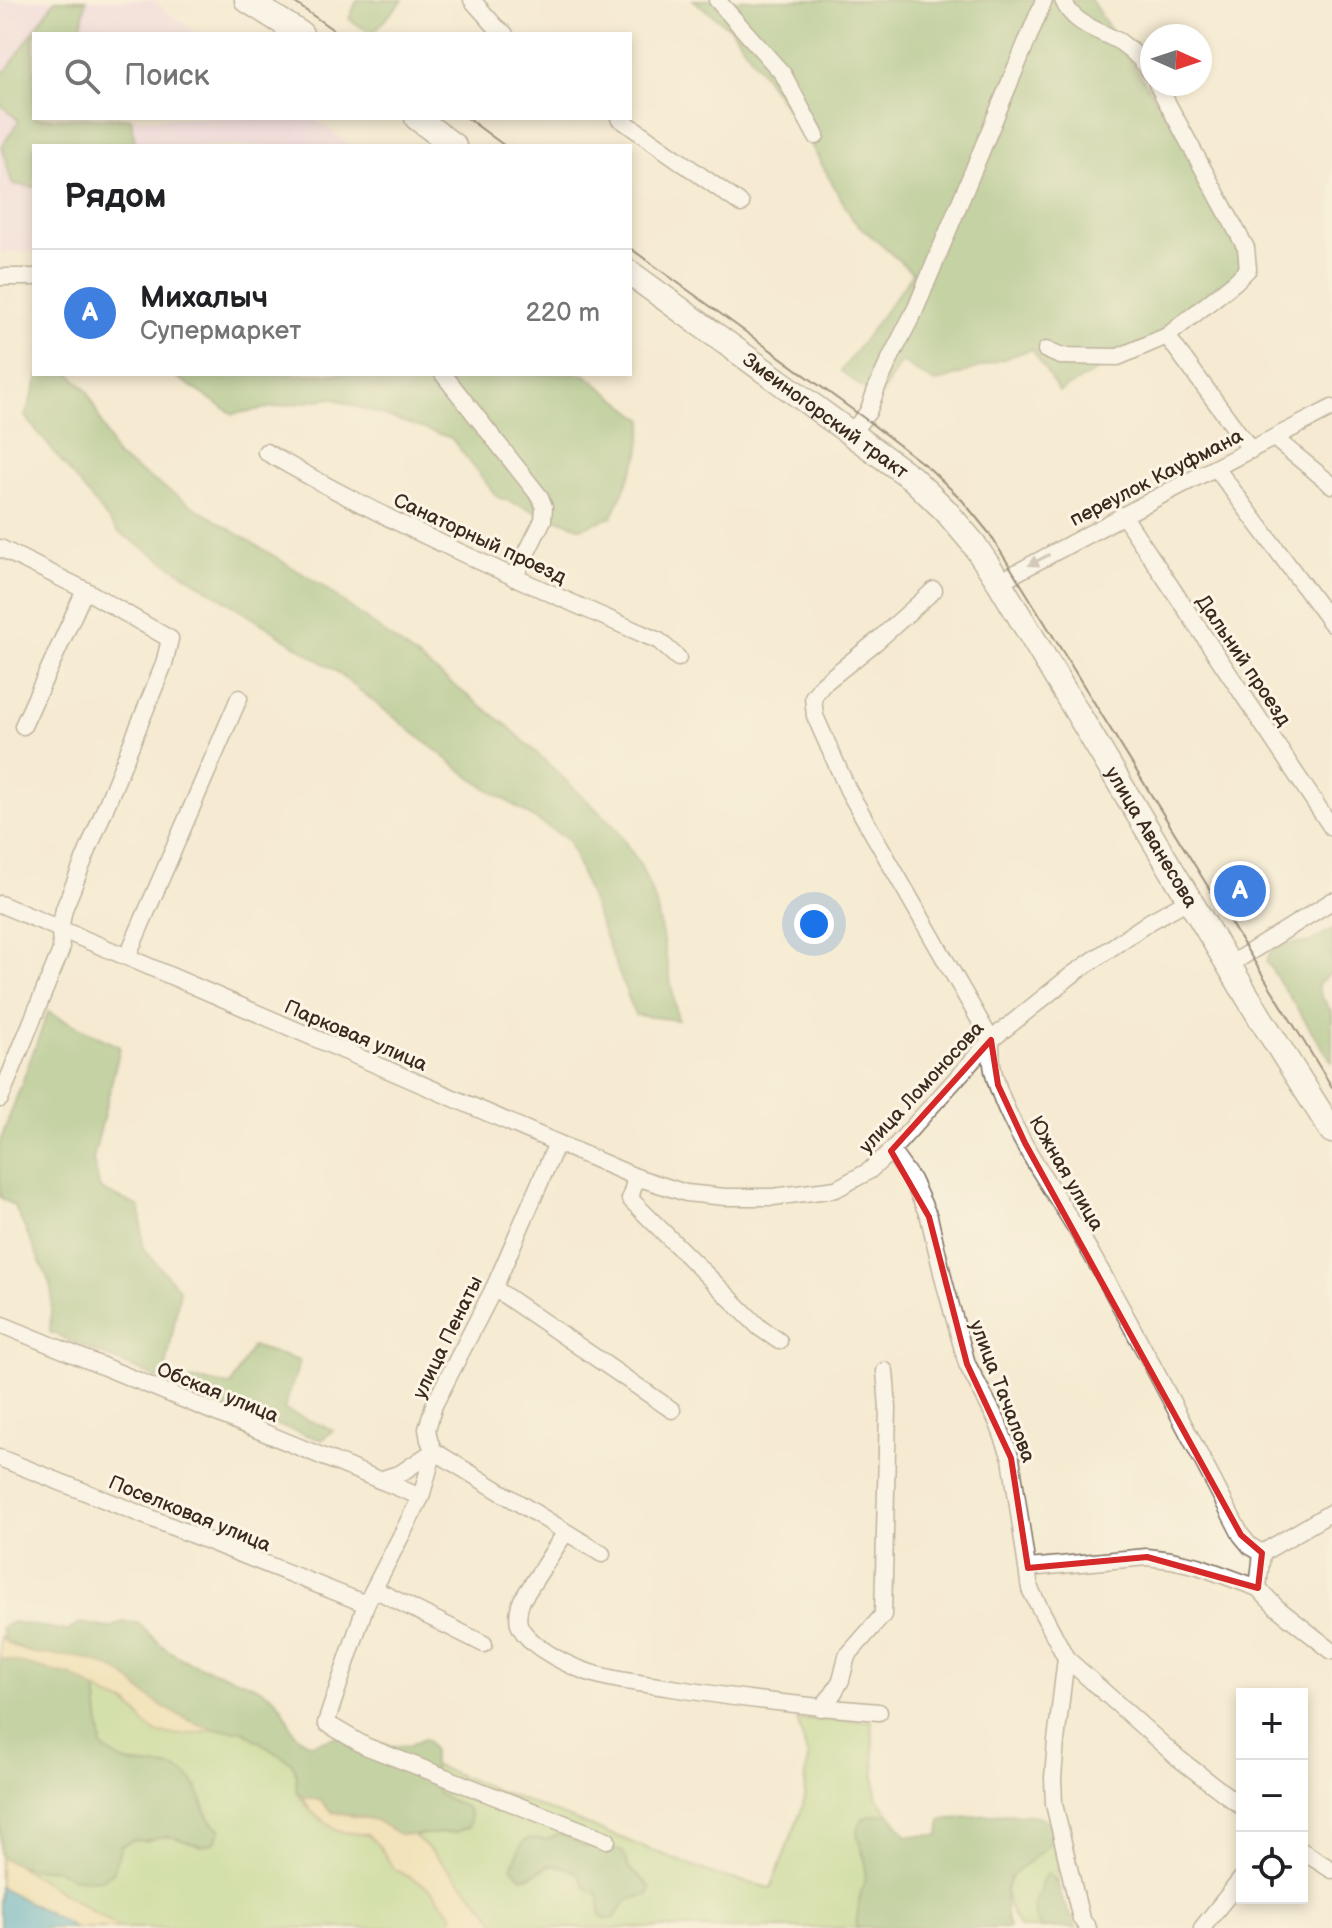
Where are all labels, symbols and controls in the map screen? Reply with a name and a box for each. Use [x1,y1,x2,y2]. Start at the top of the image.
north arrow [1140,24,1212,96]
search box [32,32,632,120]
icon: search [60,54,104,98]
text: Поиск [124,58,210,94]
text: Рядом [64,176,166,217]
text: Михалыч [140,280,268,316]
text: A [82,298,98,329]
text: 220 m [526,298,600,329]
text: Супермаркет [140,316,301,347]
street label: Змеиногорский тракт [738,348,913,485]
street label: переулок Кауфмана [1066,424,1247,532]
street label: Санаторный проезд [389,488,570,589]
one-way arrow [1028,554,1051,567]
street label: Дальний проезд [1191,591,1296,731]
street label: улица Аванесова [1099,763,1203,912]
pin: A [1214,861,1266,921]
your location [794,904,834,944]
street label: Парковая улица [281,995,431,1077]
street label: улица Ломоносова [854,1017,989,1159]
street label: Южная улица [1024,1112,1109,1235]
street label: улица Пенаты [408,1272,488,1403]
street label: улица Тачалова [964,1317,1040,1466]
street label: Обская улица [153,1358,282,1428]
street label: Поселковая улица [105,1470,274,1557]
map controls [1236,1688,1308,1904]
button: + [1236,1688,1308,1760]
button: − [1236,1760,1308,1832]
button: locate [1236,1832,1308,1904]

